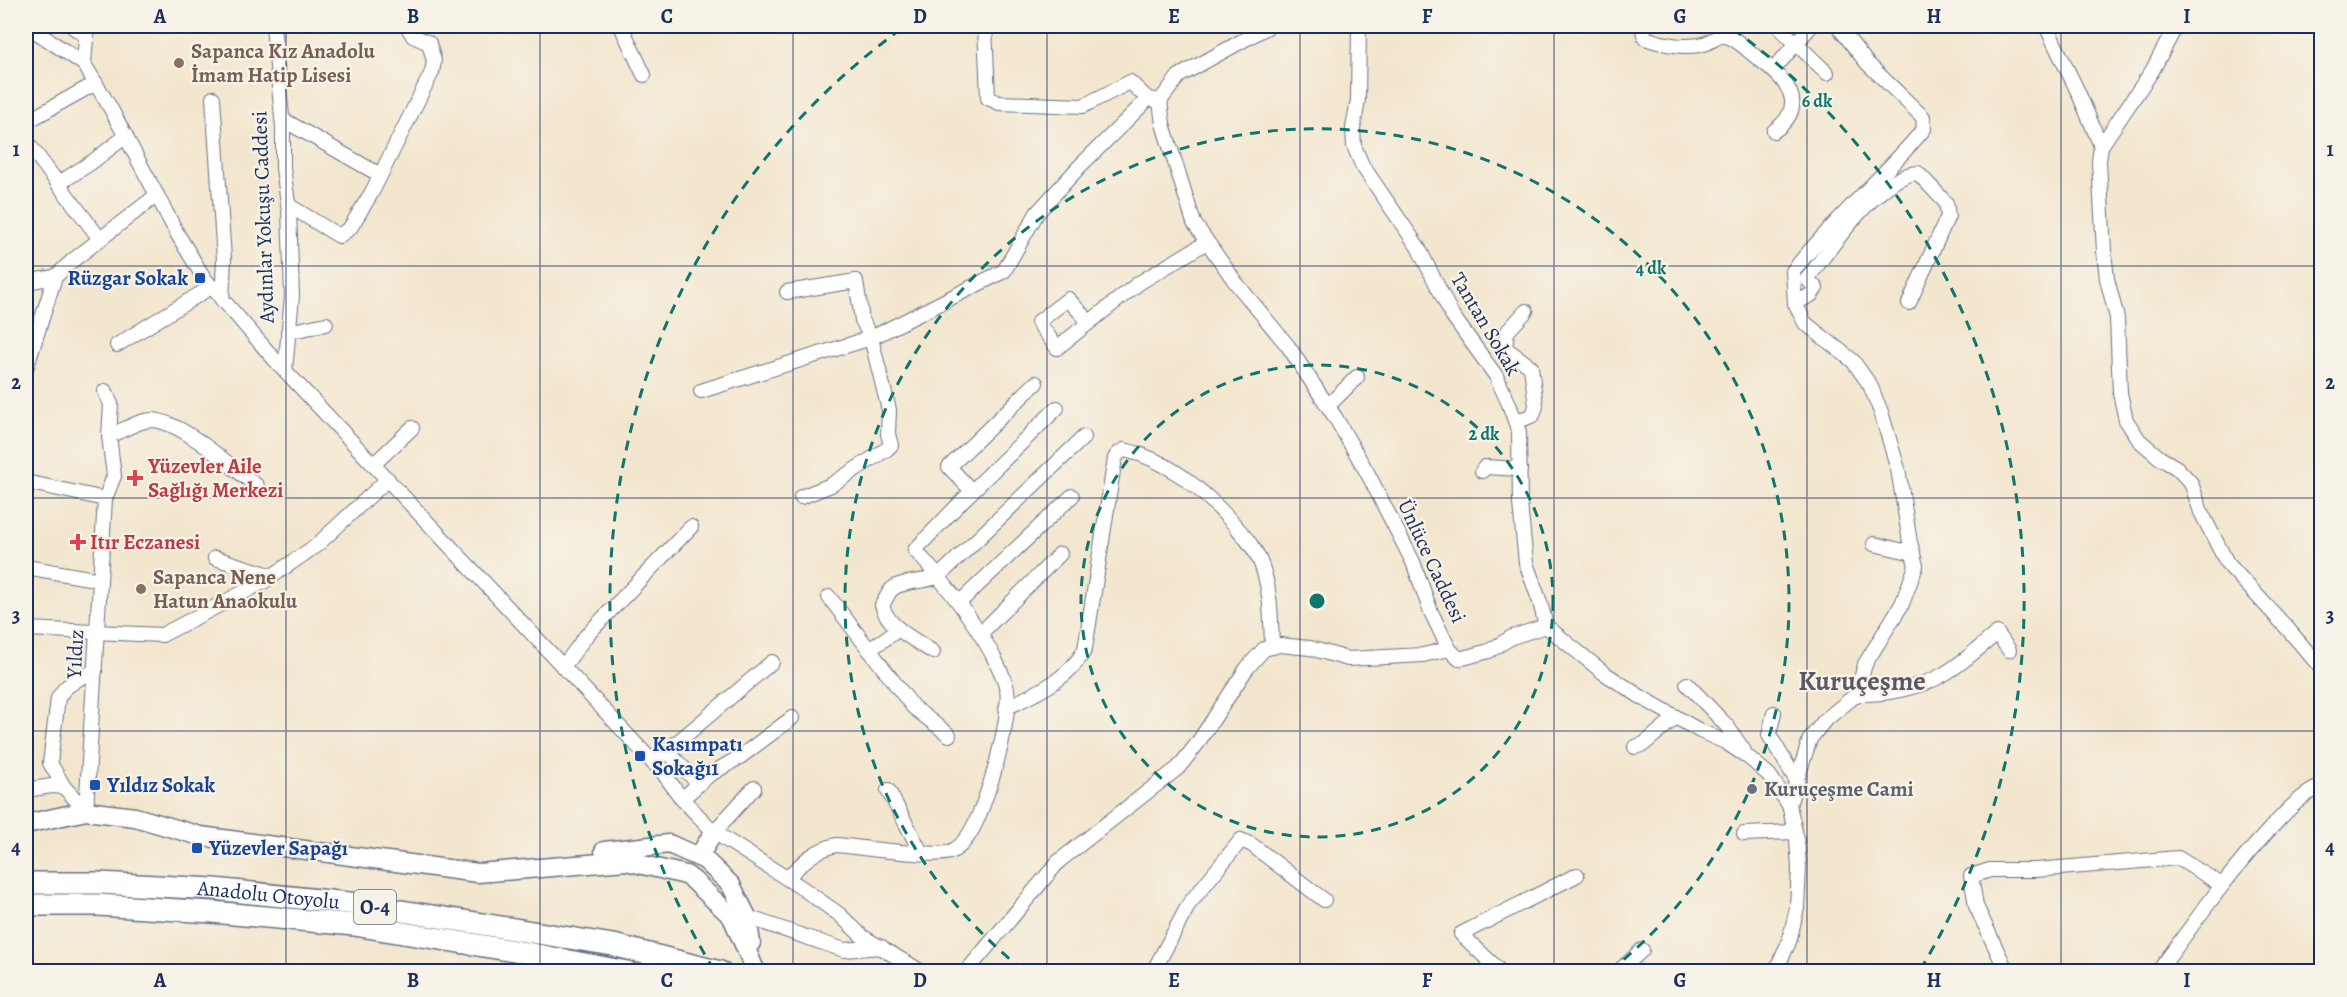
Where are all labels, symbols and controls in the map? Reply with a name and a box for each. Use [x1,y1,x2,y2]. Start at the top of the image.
text: A [153,3,167,30]
text: B [407,3,419,30]
text: C [661,3,673,30]
text: D [913,3,927,30]
text: E [1168,3,1180,30]
text: F [1422,3,1433,30]
text: G [1673,3,1687,30]
text: H [1927,3,1942,30]
text: I [2183,3,2191,30]
place label: Sapanca Kız Anadolu İmam Hatip Lisesi [191,37,375,89]
marker: Sapanca Kız Anadolu İmam Hatip Lisesi [172,56,186,70]
text: 6 dk [1802,89,1833,113]
street label: Aydınlar Yokuşu Caddesi [245,110,281,325]
text: 1 [12,136,20,163]
text: 1 [2326,136,2334,163]
text: 4 dk [1636,256,1667,280]
place label: Rüzgar Sokak [68,264,188,292]
street label: Tantan Sokak [1444,267,1528,381]
marker: Rüzgar Sokak [193,271,207,285]
text: 2 [11,369,21,396]
text: 2 [2325,369,2335,396]
text: 2 dk [1469,422,1500,446]
place label: Yüzevler Aile Sağlığı Merkezi [147,452,283,504]
marker: Yüzevler Aile Sağlığı Merkezi [126,469,144,487]
street label: Ünlüce Caddesi [1391,495,1473,627]
place label: Itır Eczanesi [90,528,200,556]
marker: Itır Eczanesi [71,535,85,549]
place label: Sapanca Nene Hatun Anaokulu [153,563,298,615]
marker: Sapanca Nene Hatun Anaokulu [134,582,148,596]
centre of rings [1307,591,1327,611]
text: 3 [12,602,20,629]
text: 3 [2326,602,2334,629]
street label: Yıldız [60,629,90,680]
district label: Kuruçeşme [1798,663,1926,699]
place label: Kasımpatı Sokağı1 [652,730,743,782]
marker: Kasımpatı Sokağı1 [633,749,647,763]
place label: Yıldız Sokak [106,771,215,799]
place label: Kuruçeşme Cami [1764,775,1914,803]
marker: Yıldız Sokak [88,778,102,792]
marker: Kuruçeşme Cami [1745,782,1759,796]
text: 4 [11,834,21,861]
place label: Yüzevler Sapağı [208,834,348,862]
text: 4 [2325,834,2335,861]
marker: Yüzevler Sapağı [190,841,204,855]
street label: Anadolu Otoyolu [196,874,342,916]
road number: O-4 [354,890,396,924]
text: A [153,967,167,994]
text: B [407,967,419,994]
text: C [661,967,673,994]
text: D [913,967,927,994]
text: E [1168,967,1180,994]
text: F [1422,967,1433,994]
text: G [1673,967,1687,994]
text: H [1927,967,1942,994]
text: I [2183,967,2191,994]

